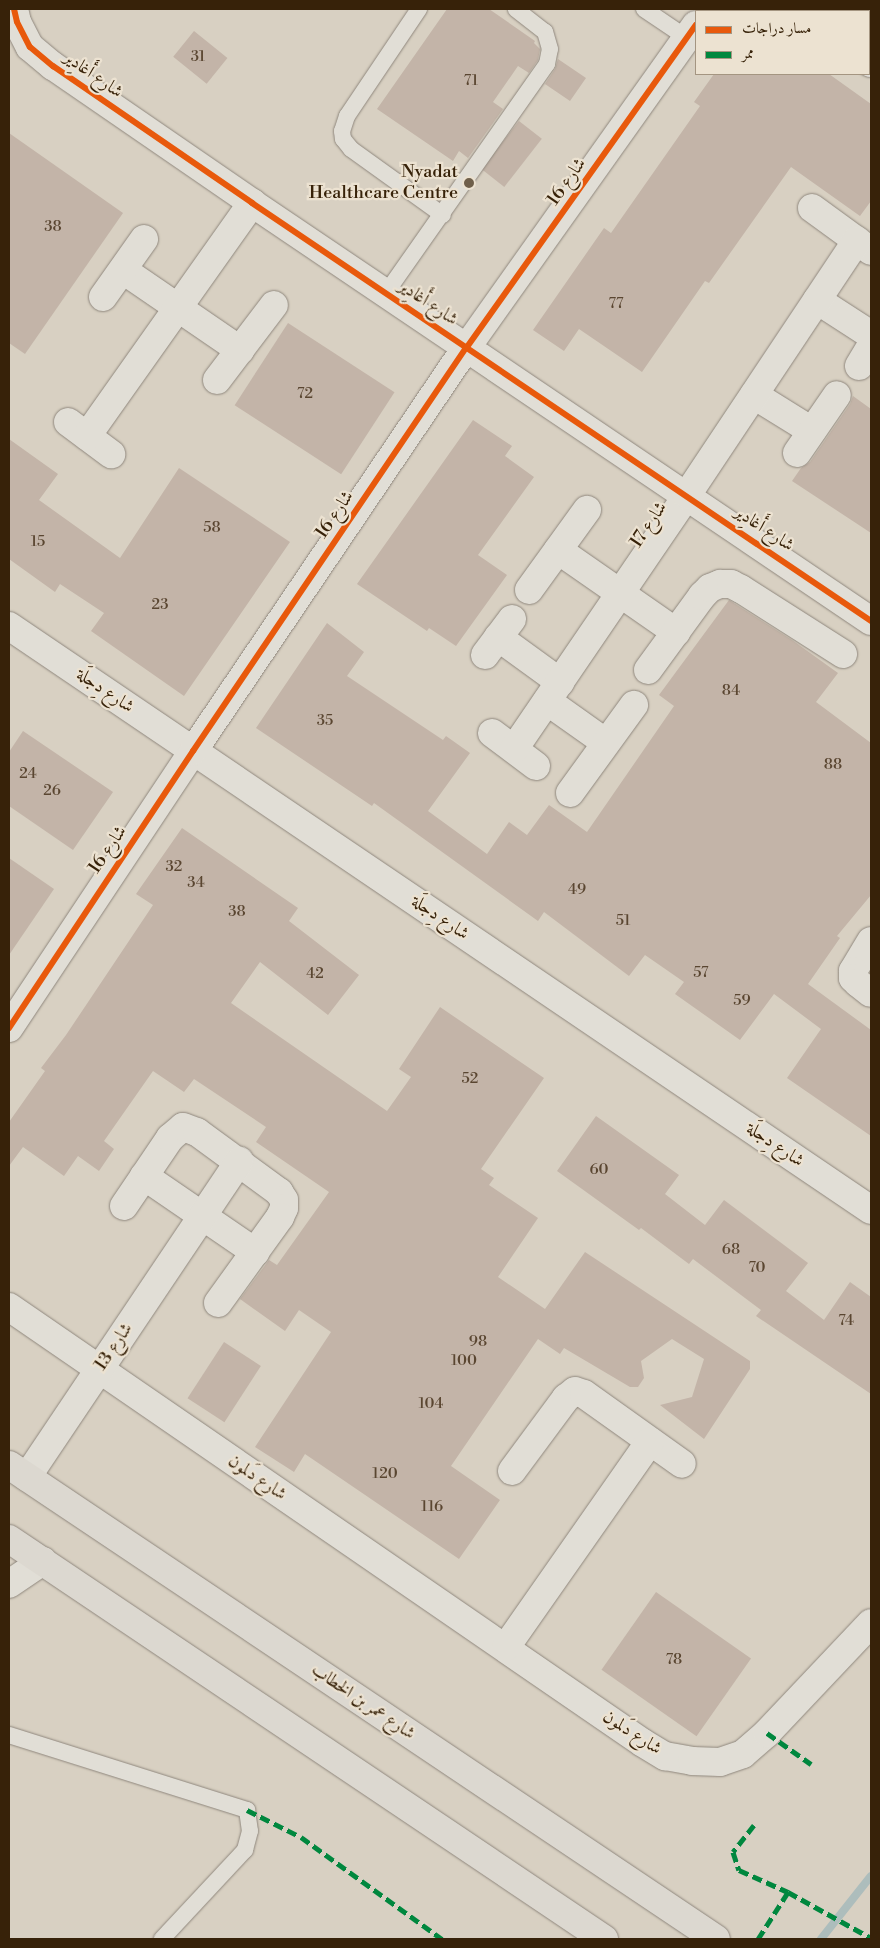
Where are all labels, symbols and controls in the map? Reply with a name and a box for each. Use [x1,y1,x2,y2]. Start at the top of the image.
legend [695,10,870,75]
text: مسار دراجات [742,19,811,38]
text: ممر [742,44,754,63]
street label: شارع أَغادِير [59,47,127,103]
house number: 31 [191,48,205,66]
house number: 71 [464,72,478,90]
street label: شارع 16 [543,154,591,210]
place label: Nyadat Healthcare Centre [309,162,458,204]
marker: Nyadat Healthcare Centre [462,176,476,190]
house number: 38 [44,218,62,236]
street label: شارع أَغادِير [394,275,462,331]
house number: 77 [608,295,624,313]
house number: 72 [297,385,313,403]
street label: شارع 16 [311,487,359,543]
street label: شارع 17 [626,498,672,552]
street label: شارع أَغادِير [730,501,798,557]
house number: 58 [203,519,221,537]
house number: 15 [31,533,45,551]
house number: 23 [152,596,168,614]
street label: شارع دِجلَة [72,664,138,718]
house number: 84 [722,682,740,700]
house number: 35 [317,712,333,730]
house number: 88 [824,756,842,774]
house number: 24 [19,765,37,783]
house number: 26 [43,782,61,800]
street label: شارع 16 [84,822,132,878]
house number: 32 [166,858,182,876]
house number: 34 [187,874,205,892]
house number: 49 [568,881,586,899]
street label: شارع دِجلَة [407,891,473,945]
house number: 38 [228,903,246,921]
house number: 51 [616,912,630,930]
house number: 57 [693,964,709,982]
house number: 42 [306,965,324,983]
house number: 59 [733,992,751,1010]
house number: 52 [462,1070,478,1088]
street label: شارع دِجلَة [742,1118,808,1172]
house number: 60 [589,1161,609,1179]
house number: 68 [722,1241,740,1259]
house number: 70 [748,1259,766,1277]
house number: 74 [838,1312,854,1330]
street label: شارع 13 [90,1319,138,1375]
house number: 98 [469,1333,487,1351]
house number: 100 [451,1352,477,1370]
house number: 104 [419,1395,443,1413]
street label: شارع دَلمون [224,1451,290,1505]
house number: 120 [372,1465,398,1483]
house number: 116 [421,1498,443,1516]
house number: 78 [666,1651,682,1669]
street label: شارع عمر بن الخطاب [307,1659,419,1745]
street label: شارع دَلمون [598,1706,666,1760]

